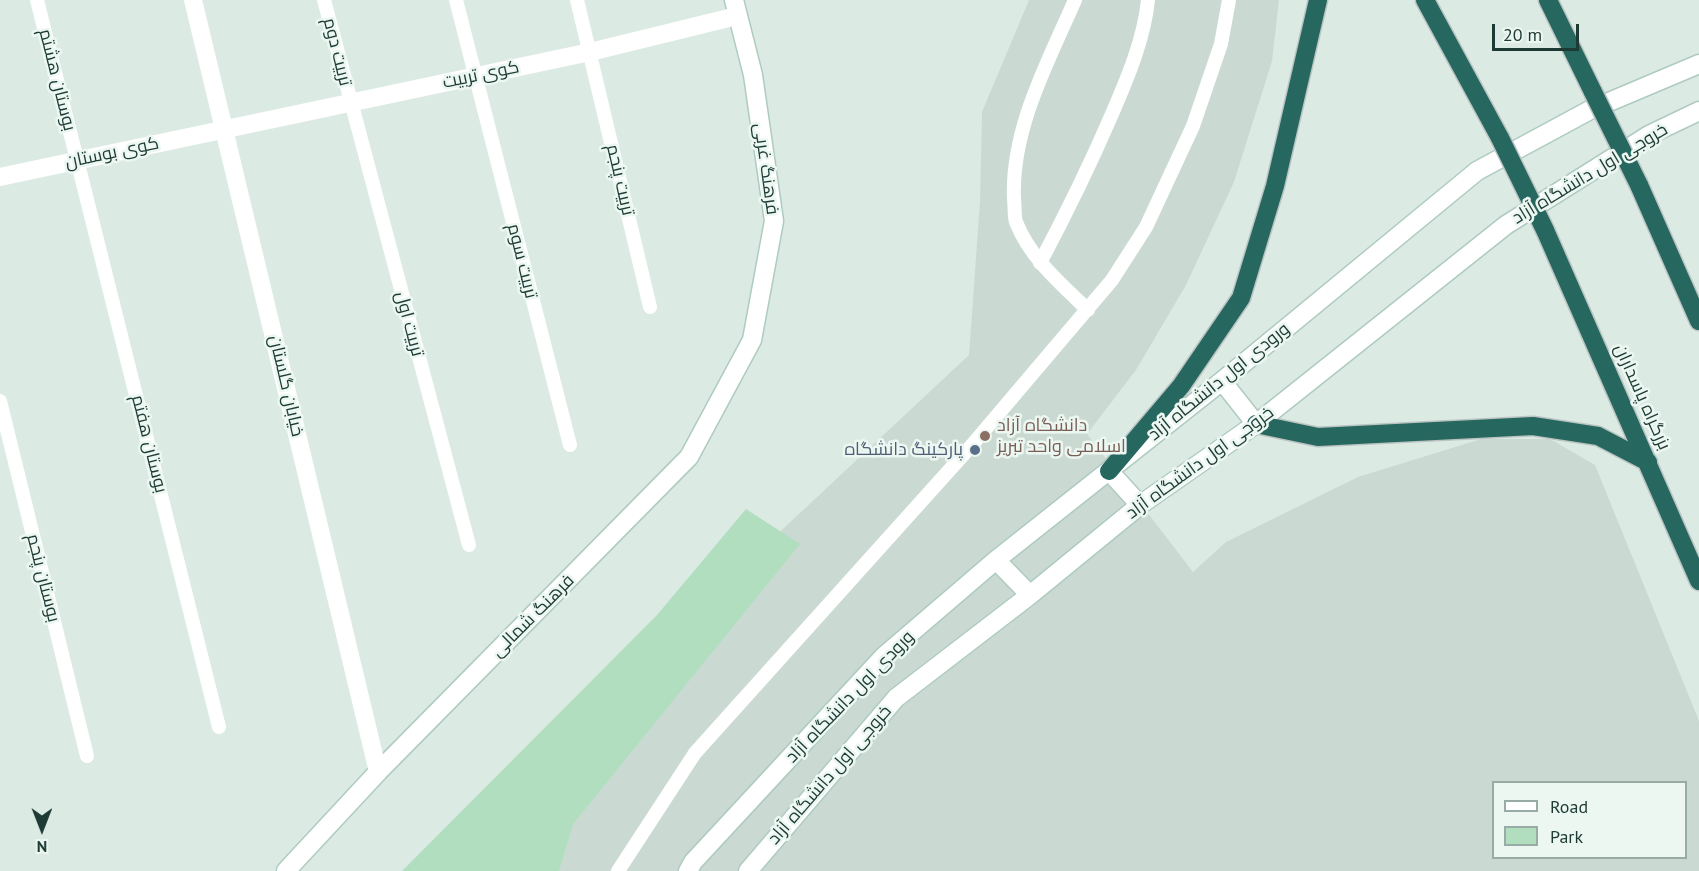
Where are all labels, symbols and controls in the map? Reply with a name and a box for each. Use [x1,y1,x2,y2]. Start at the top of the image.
scale bar [1495,12,1582,50]
street label: تربیت دوم [318,16,356,88]
text: 20 m [1503,23,1542,46]
street label: بوستان هشتم [34,27,80,133]
street label: کوی تربیت [441,56,521,94]
street label: خروجی اول دانشگاه آزاد [1508,119,1672,229]
street label: فرهنگ غربی [749,122,783,216]
street label: کوی بوستان [63,133,161,173]
street label: تربیت پنجم [601,142,639,218]
street label: تربیت سوم [502,221,542,301]
street label: تربیت اول [390,289,428,359]
street label: ورودی اول دانشگاه آزاد [1144,318,1294,446]
street label: خیابان گلستان [264,333,308,439]
street label: بزرگراه پاسداران [1609,341,1675,453]
street label: بوستان هفتم [126,393,172,495]
street label: خروجی اول دانشگاه آزاد [1122,402,1278,524]
place label: دانشگاه آزاد اسلامی واحد تبریز [997,415,1126,458]
marker: دانشگاه آزاد اسلامی واحد تبریز [978,429,992,443]
place label: پارکینگ دانشگاه [844,439,963,461]
marker: پارکینگ دانشگاه [968,443,982,457]
street label: بوستان پنجم [22,532,64,624]
street label: فرهنگ شمالی [487,570,579,662]
street label: ورودی اول دانشگاه آزاد [781,626,919,768]
street label: خروجی اول دانشگاه آزاد [764,701,896,849]
legend [1492,781,1687,859]
text: Road [1550,795,1588,818]
north arrow [12,799,72,859]
text: Park [1550,825,1583,848]
text: N [37,837,47,857]

